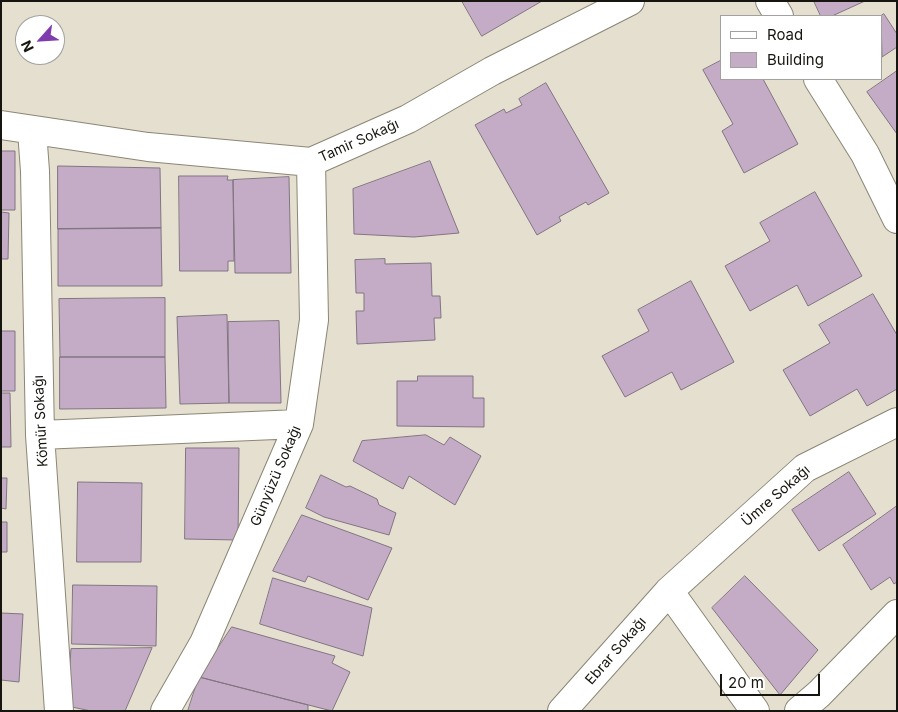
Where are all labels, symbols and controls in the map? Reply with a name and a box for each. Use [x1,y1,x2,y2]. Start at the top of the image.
north arrow [15,15,65,65]
legend [720,15,883,80]
text: Road [767,25,803,44]
text: N [17,38,37,55]
text: Building [767,50,824,69]
street label: Tamir Sokağı [316,116,402,166]
street label: Kömür Sokağı [30,375,52,467]
street label: Günyüzü Sokağı [247,423,305,529]
street label: Ümre Sokağı [739,462,813,530]
street label: Ebrar Sokağı [582,614,650,688]
scale bar [723,664,823,696]
text: 20 m [728,673,764,692]

